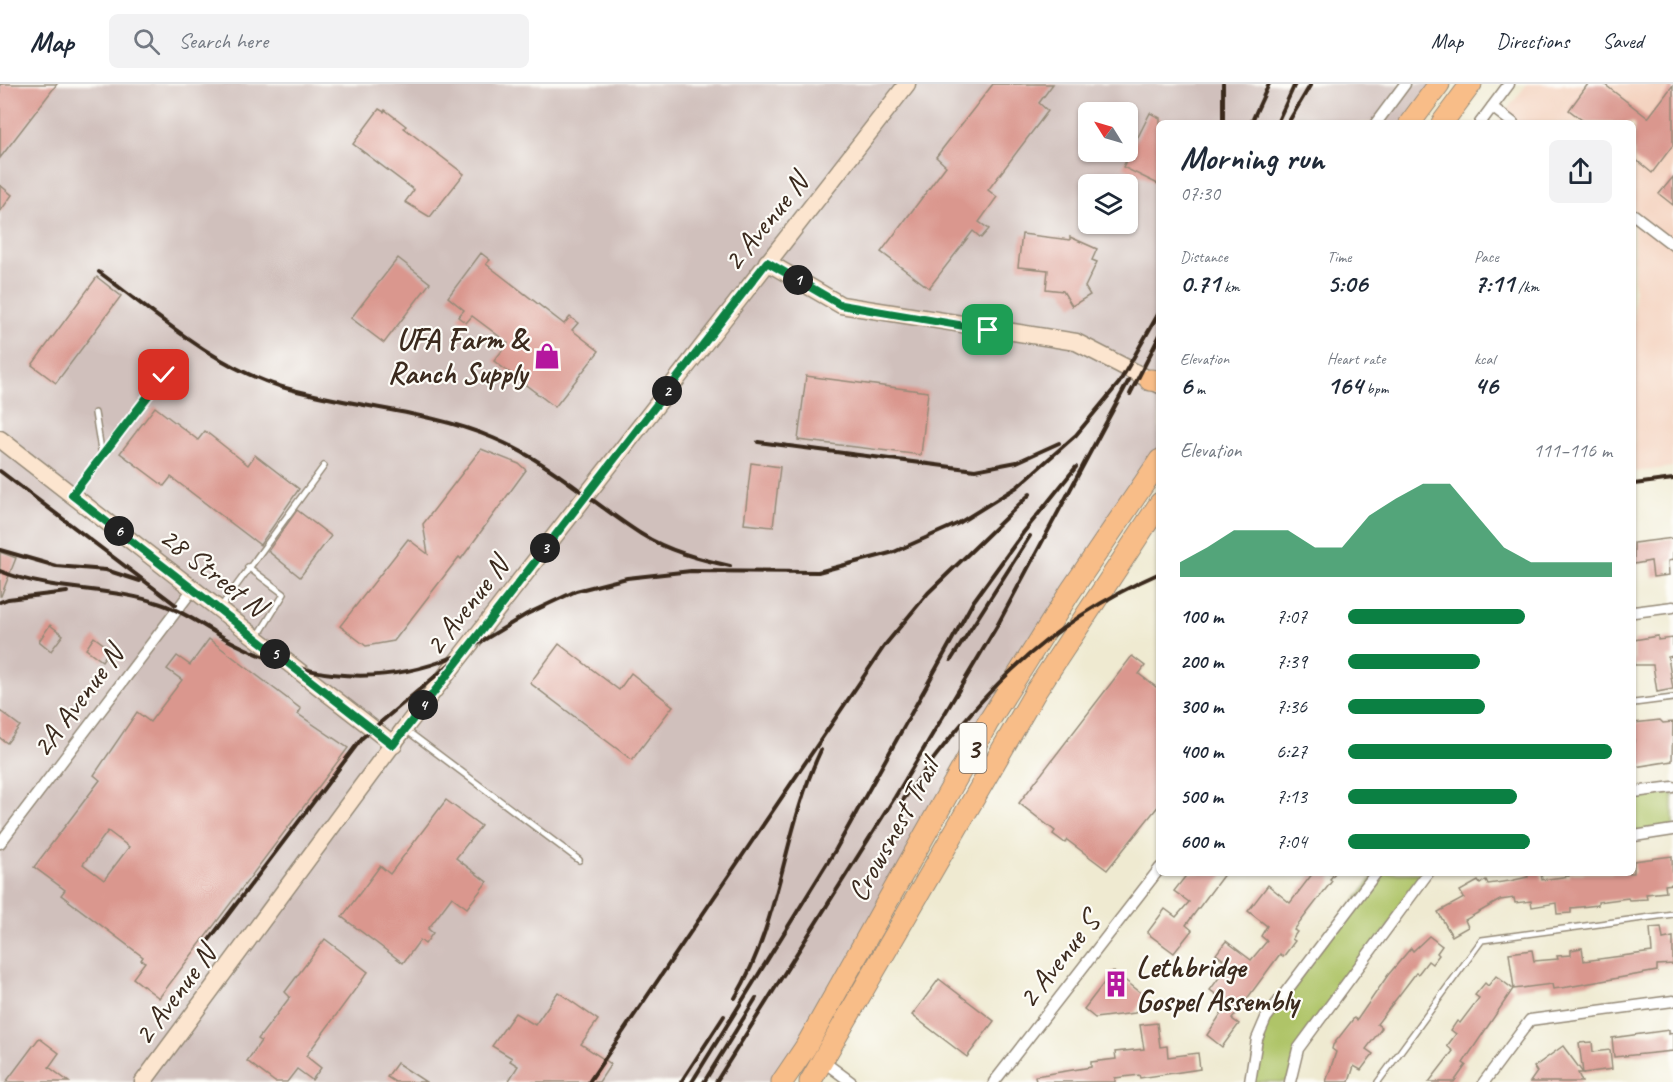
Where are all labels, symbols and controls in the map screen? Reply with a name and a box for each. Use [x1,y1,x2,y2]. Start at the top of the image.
search box [109,14,529,68]
text: Map [30,24,73,59]
icon: search [130,25,163,58]
text: Search here [178,27,268,55]
text: Map [1431,28,1463,54]
text: Directions [1496,28,1569,54]
text: Saved [1602,28,1643,54]
north arrow [1078,102,1138,162]
map controls [1078,102,1138,234]
text: Morning run [1180,137,1324,179]
button: share [1549,140,1612,203]
street label: 2 Avenue N [714,161,819,279]
button: layers [1078,174,1138,234]
text: 07:30 [1180,181,1220,206]
text: Distance [1180,247,1228,267]
text: Time [1327,247,1351,267]
text: Pace [1474,247,1499,267]
pin: 1 [783,265,813,295]
text: 0.71 [1180,267,1220,300]
text: 5:06 [1327,267,1367,300]
text: 7:11 [1474,267,1514,300]
text: 1 [794,270,802,290]
text: km [1220,277,1240,297]
text: /km [1514,277,1539,297]
pin [962,304,1013,355]
icon: arrive [971,313,1004,346]
place label: UFA Farm & Ranch Supply [388,320,531,392]
shop icon: UFA Farm & Ranch Supply [532,341,562,371]
pin [138,349,189,400]
text: Elevation [1180,349,1229,369]
text: Heart rate [1327,349,1385,369]
text: kcal [1474,349,1495,369]
icon: check [147,358,180,391]
text: 6 [1180,369,1192,402]
text: 164 [1327,369,1363,402]
text: 46 [1474,369,1498,402]
pin: 2 [652,376,682,406]
text: m [1192,379,1205,399]
text: bpm [1363,379,1389,399]
text: 2 [663,381,671,401]
text: Elevation [1180,438,1242,463]
text: 111–116 m [1533,438,1612,463]
pin: 6 [104,516,134,546]
street label: 28 Street N [152,518,278,627]
text: 6 [115,521,123,541]
pin: 3 [530,533,560,563]
text: 3 [541,538,549,558]
street label: 2 Avenue N [416,545,519,663]
text: 100 m [1180,604,1223,629]
text: 7:07 [1276,604,1307,629]
street label: 2A Avenue N [23,634,134,764]
pin: 5 [260,639,290,669]
text: 5 [272,644,278,664]
text: 200 m [1180,649,1223,674]
text: 7:39 [1276,649,1307,674]
pin: 4 [408,690,438,720]
text: 300 m [1180,694,1223,719]
text: 7:36 [1276,694,1307,719]
text: 4 [419,695,427,715]
road number: 3 [960,723,986,773]
text: 400 m [1180,739,1223,764]
text: 6:27 [1276,739,1307,764]
street label: Crowsnest Trail [838,748,950,908]
text: 500 m [1180,784,1223,809]
text: 7:13 [1276,784,1307,809]
text: 600 m [1180,829,1224,854]
text: 7:04 [1276,829,1307,854]
street label: 2 Avenue S [1009,900,1111,1016]
street label: 2 Avenue N [124,934,227,1052]
place label: Lethbridge Gospel Assembly [1136,948,1301,1020]
building icon: Lethbridge Gospel Assembly [1101,969,1131,999]

